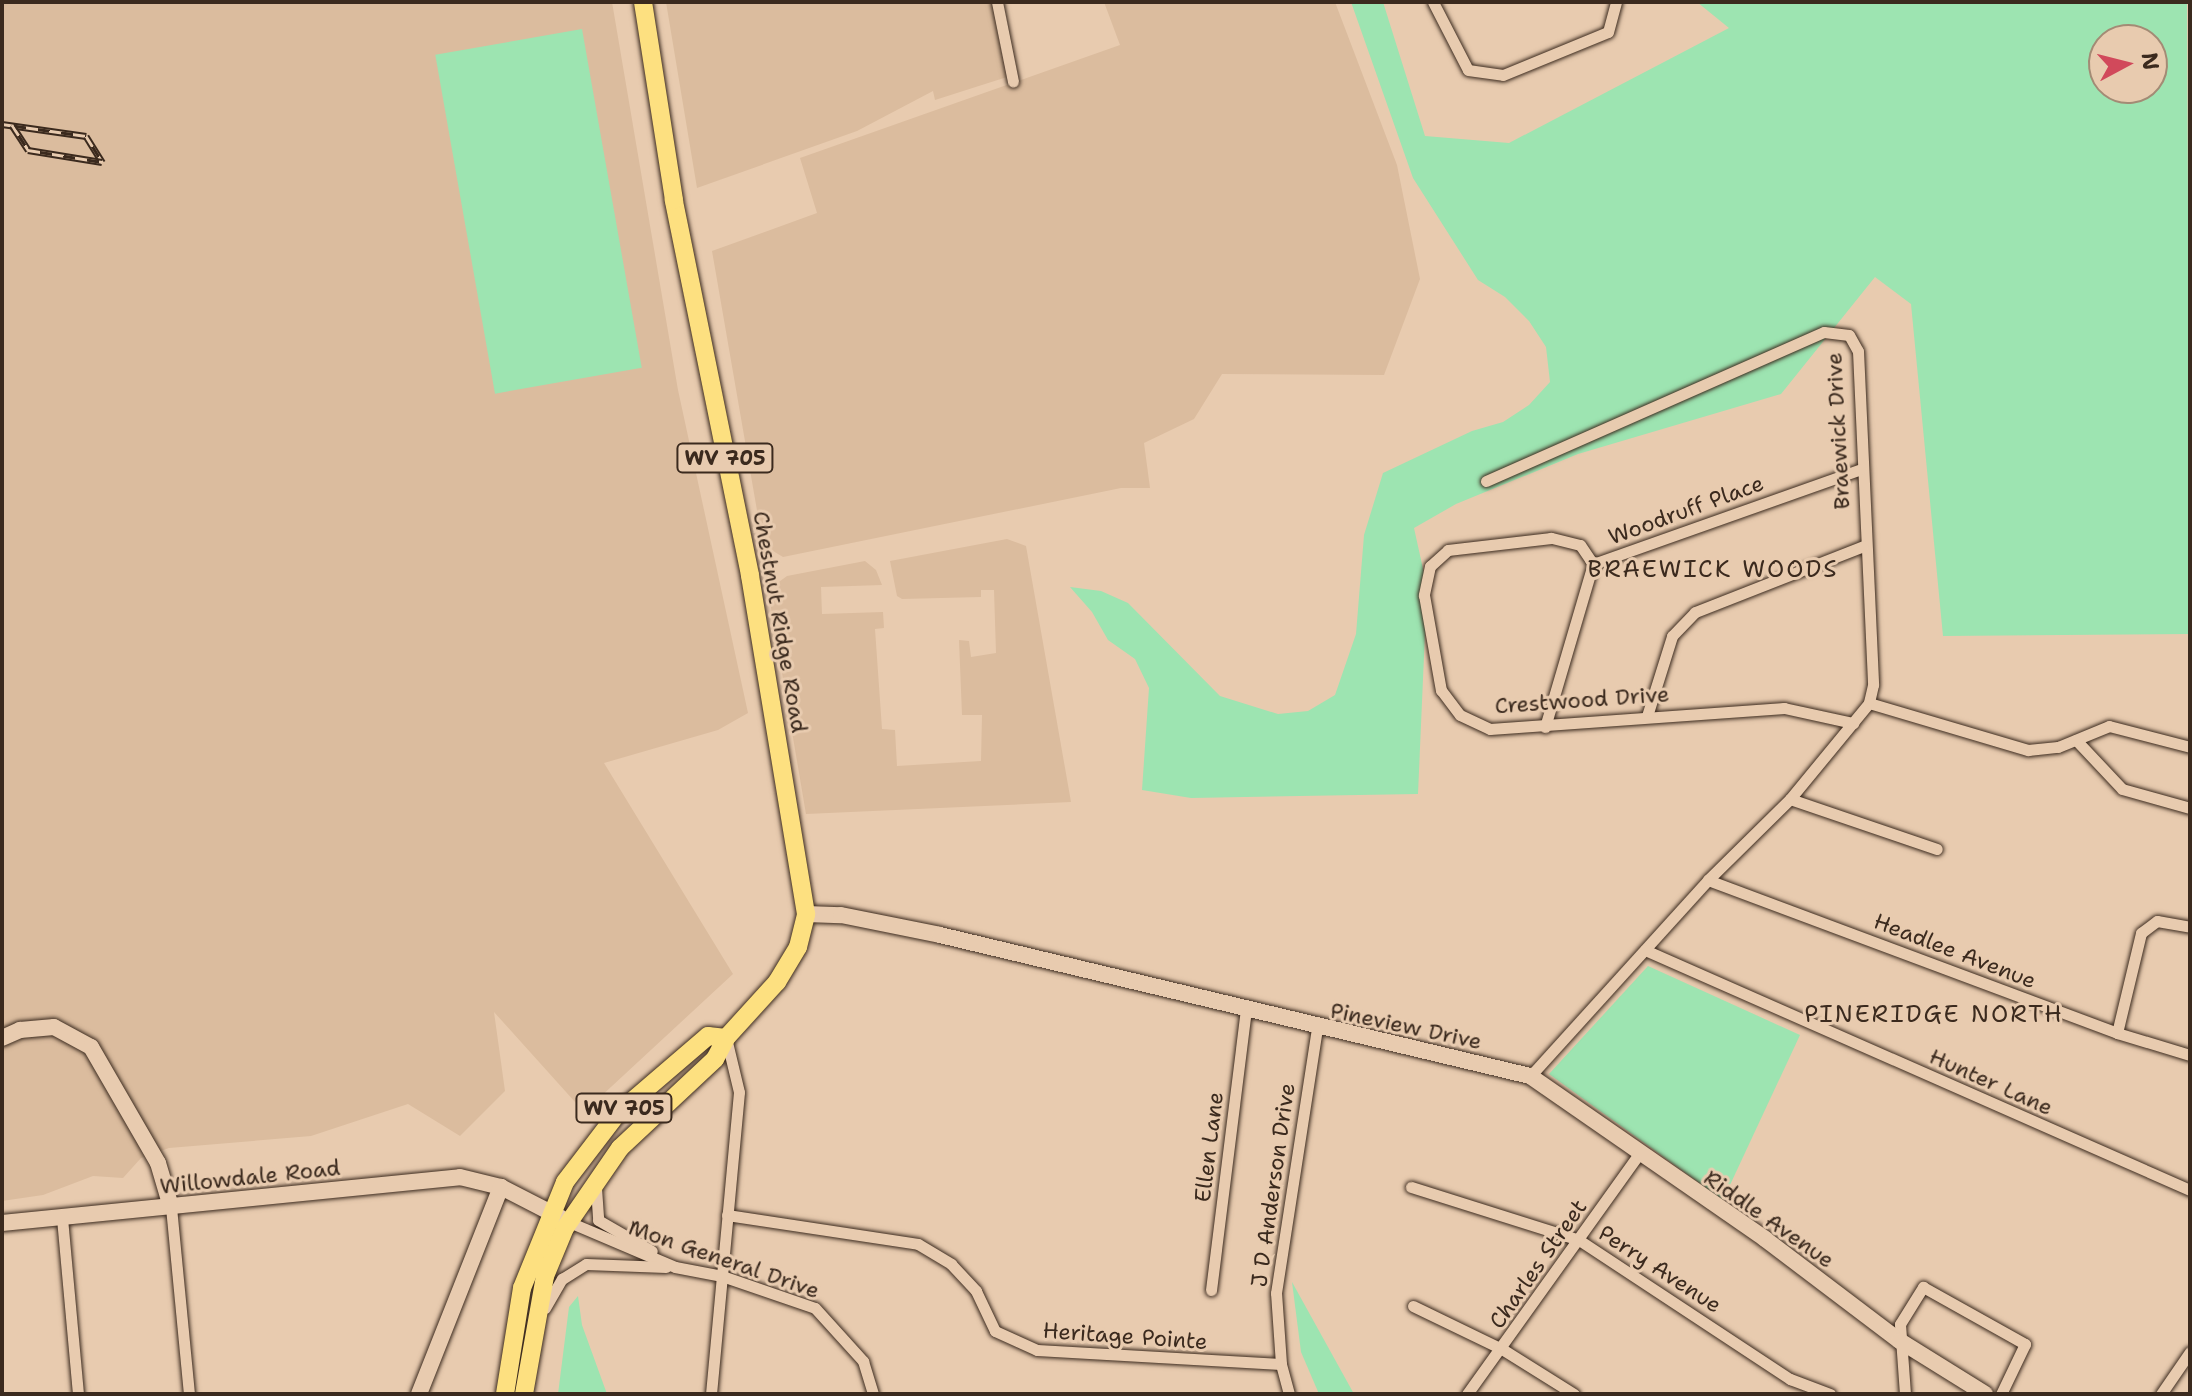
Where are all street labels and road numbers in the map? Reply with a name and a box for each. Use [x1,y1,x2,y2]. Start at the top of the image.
street label: Braewick Drive [1821,352,1855,510]
road number: WV 705 [675,442,775,474]
street label: Woodruff Place [1605,470,1767,550]
street label: Chestnut Ridge Road [747,509,813,735]
street label: Crestwood Drive [1494,681,1670,719]
street label: Headlee Avenue [1870,908,2040,994]
street label: Pineview Drive [1328,997,1484,1055]
street label: Hunter Lane [1925,1043,2057,1121]
street label: J D Anderson Drive [1246,1081,1300,1289]
street label: Ellen Lane [1189,1090,1229,1204]
road number: WV 705 [574,1092,674,1124]
street label: Willowdale Road [158,1154,342,1200]
street label: Riddle Avenue [1699,1164,1839,1274]
street label: Charles Street [1484,1194,1592,1334]
street label: Mon General Drive [625,1214,823,1304]
street label: Perry Avenue [1594,1219,1726,1319]
street label: Heritage Pointe [1042,1317,1208,1355]

